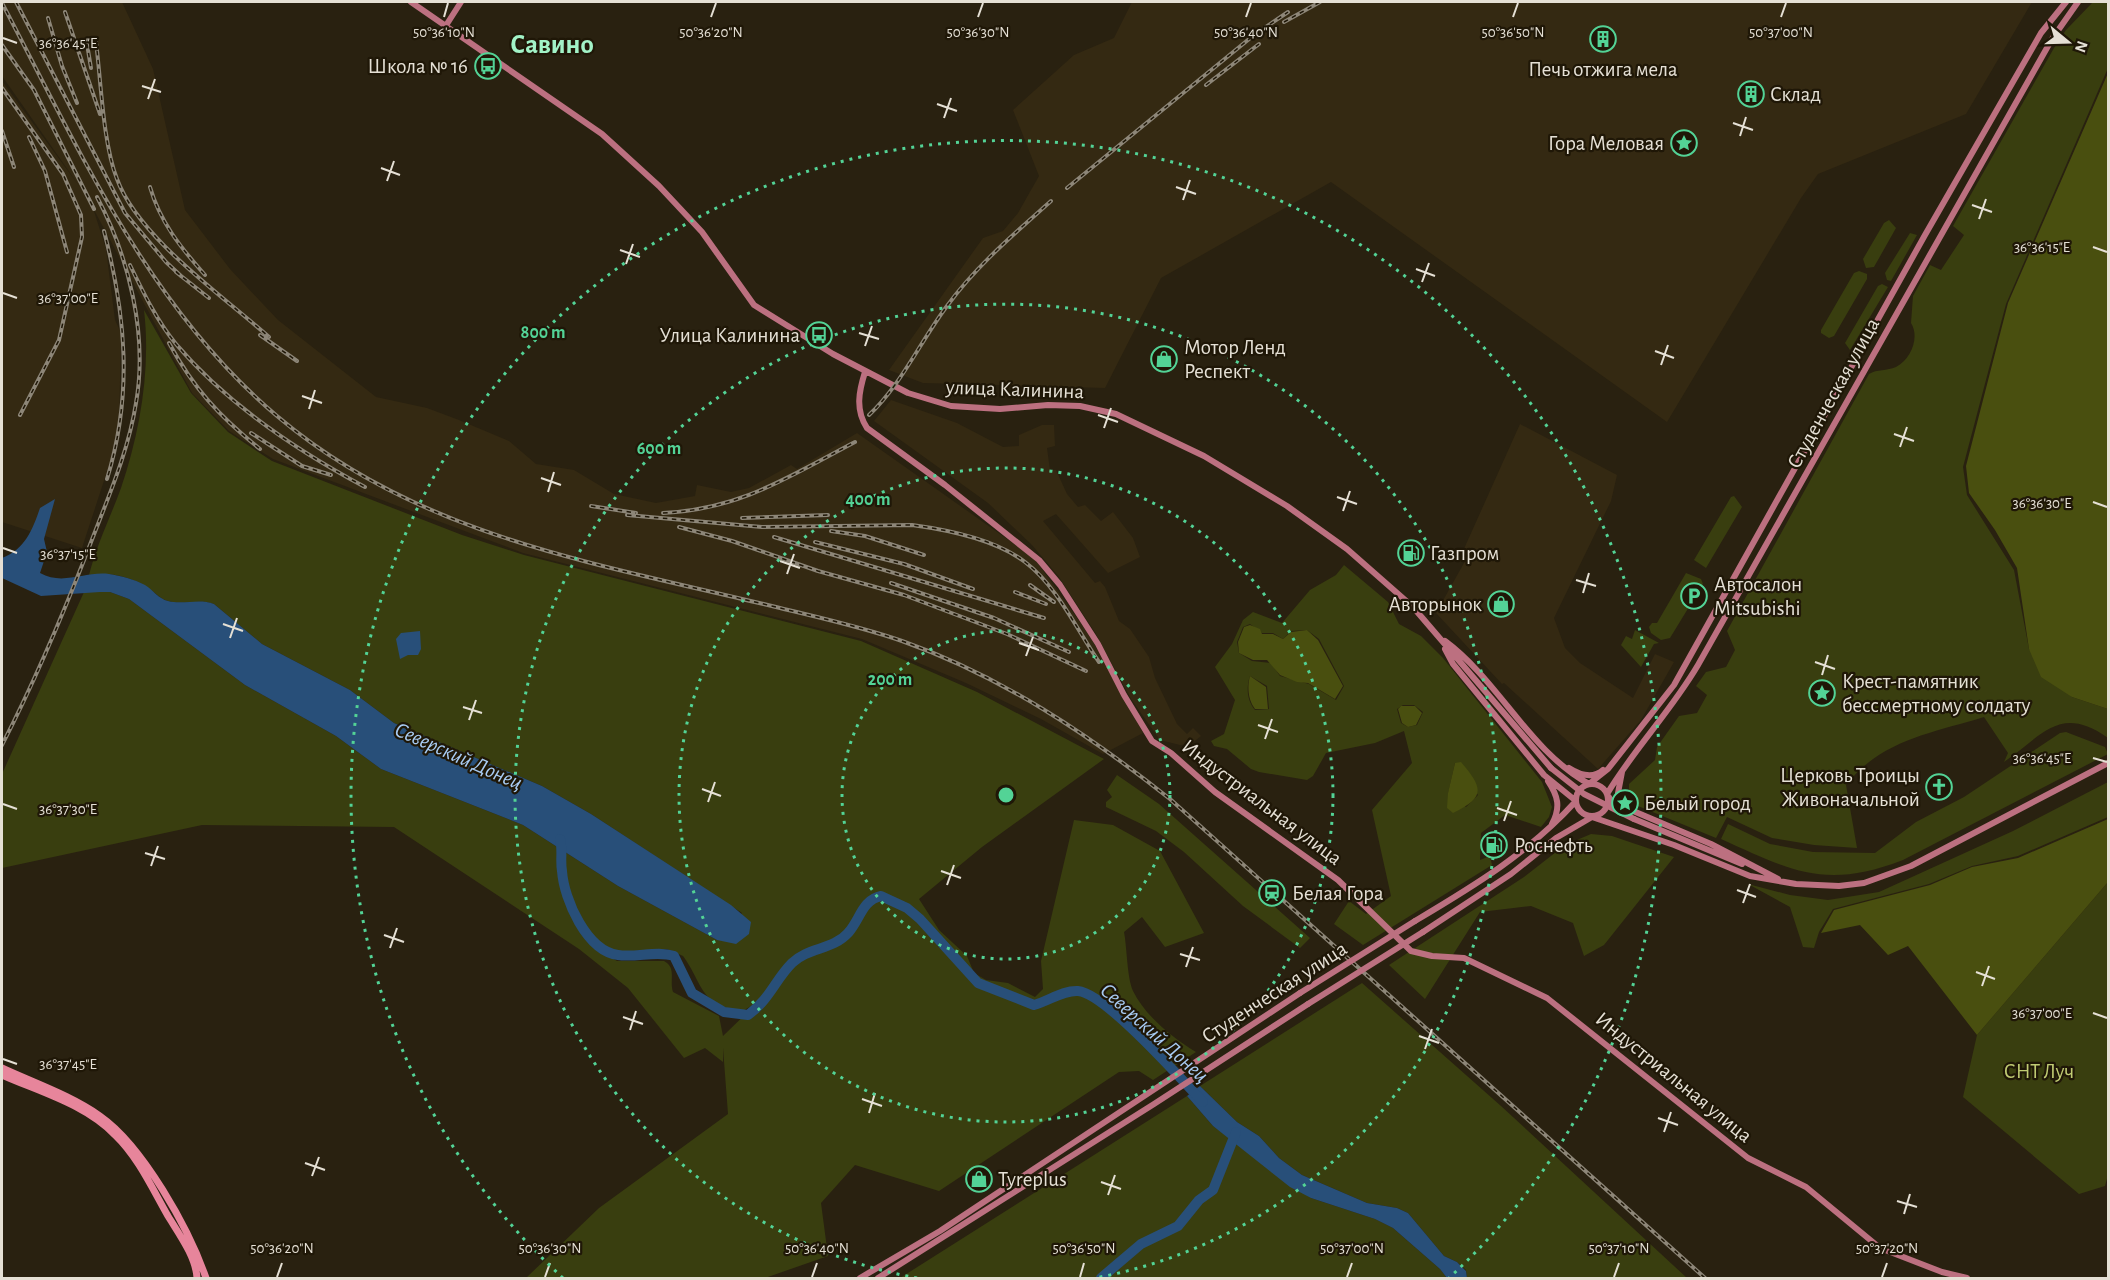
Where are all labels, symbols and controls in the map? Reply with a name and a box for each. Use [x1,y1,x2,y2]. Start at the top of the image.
north arrow [2038,12,2098,72]
building icon: Печь отжига мела [1588,24,1618,54]
text: 50°36'10"N [413,25,475,40]
text: 50°36'20"N [679,25,743,40]
text: 50°36'30"N [947,25,1009,40]
text: 50°36'40"N [1214,25,1278,40]
text: 50°36'50"N [1482,25,1544,40]
text: 50°37'00"N [1749,25,1813,40]
district label: Савино [510,31,594,58]
text: 36°36'45"E [39,36,97,51]
text: N [2072,39,2091,54]
bus stop icon: Школа № 16 [473,51,503,81]
place label: Школа № 16 [368,56,468,77]
place label: Печь отжига мела [1528,59,1678,80]
building icon: Склад [1736,79,1766,109]
place label: Склад [1770,84,1821,105]
place icon: Гора Меловая [1669,128,1699,158]
place label: Гора Меловая [1548,133,1664,154]
text: 36°36'15"E [2014,240,2070,255]
text: 36°37'00"E [38,291,98,306]
street label: Студенческая улица [1783,314,1884,472]
bus stop icon: Улица Калинина [804,320,834,350]
text: 800 m [521,324,565,342]
place label: Улица Калинина [659,325,800,346]
place label: Мотор Ленд Респект [1184,337,1286,382]
shop icon: Мотор Ленд Респект [1149,344,1179,374]
street label: улица Калинина [944,377,1085,402]
text: 600 m [637,440,681,458]
text: 400 m [845,491,891,509]
text: 36°36'30"E [2013,496,2071,511]
fuel station icon: Газпром [1396,538,1426,568]
place label: Газпром [1430,543,1500,564]
text: 36°37'15"E [40,547,96,562]
place label: Автосалон Mitsubishi [1714,574,1802,619]
parking icon: Автосалон Mitsubishi [1679,581,1709,611]
shop icon: Авторынок [1486,589,1516,619]
place label: Авторынок [1389,594,1482,615]
text: 200 m [868,671,912,689]
place label: Крест-памятник бессмертному солдату [1842,671,2031,716]
place icon: Крест-памятник бессмертному солдату [1807,678,1837,708]
water label: Северский Донец [391,718,526,795]
street label: Индустриальная улица [1178,736,1346,870]
text: 36°36'45"E [2013,751,2071,766]
place label: Церковь Троицы Живоначальной [1780,765,1920,810]
church icon: Церковь Троицы Живоначальной [1924,772,1954,802]
centre of rings [996,785,1016,805]
place icon: Белый город [1610,788,1640,818]
place label: Белый город [1644,793,1751,814]
text: 36°37'30"E [39,802,97,817]
fuel station icon: Роснефть [1479,830,1509,860]
place label: Роснефть [1514,835,1593,856]
station icon: Белая Гора [1257,878,1287,908]
place label: Белая Гора [1292,883,1384,904]
street label: Студенческая улица [1198,938,1351,1047]
water label: Северский Донец [1095,979,1213,1088]
text: 36°37'00"E [2012,1006,2072,1021]
street label: Индустриальная улица [1592,1008,1756,1147]
text: 36°37'45"E [39,1057,97,1072]
park label: СНТ Луч [2004,1061,2074,1082]
shop icon: Tyreplus [964,1164,994,1194]
place label: Tyreplus [998,1169,1067,1190]
text: 50°36'20"N [250,1241,314,1256]
text: 50°36'30"N [519,1241,581,1256]
text: 50°36'40"N [785,1241,849,1256]
text: 50°36'50"N [1053,1241,1115,1256]
text: 50°37'00"N [1320,1241,1384,1256]
text: 50°37'10"N [1588,1241,1650,1256]
text: 50°37'20"N [1856,1241,1918,1256]

